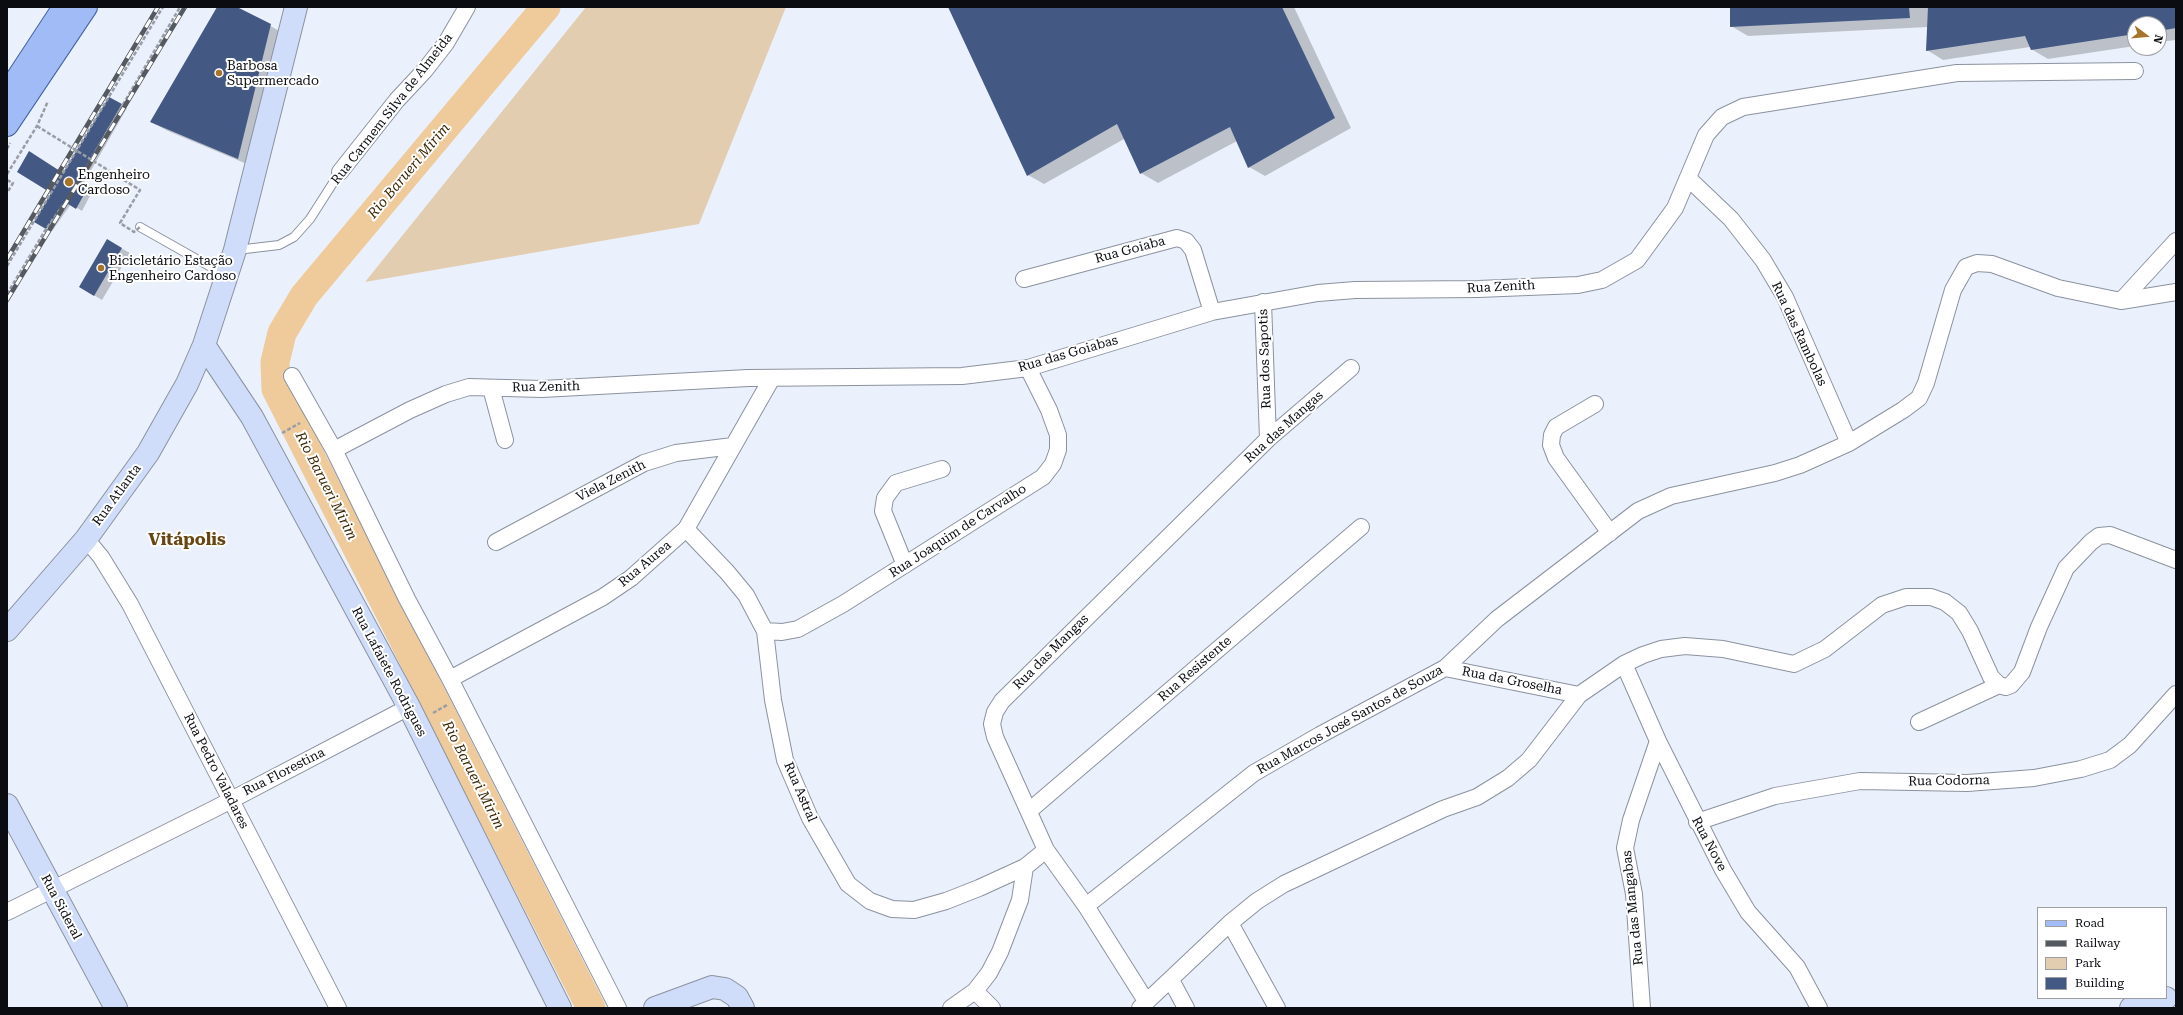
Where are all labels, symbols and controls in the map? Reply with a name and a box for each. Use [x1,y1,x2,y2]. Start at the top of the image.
north arrow [2127,16,2167,56]
street label: Rua Carmem Silva de Almeida [328,30,456,188]
text: N [2151,33,2165,45]
place label: Barbosa Supermercado [227,58,319,89]
marker: Barbosa Supermercado [214,68,224,78]
water label: Rio Barueri Mirim [364,120,454,222]
place label: Engenheiro Cardoso [78,167,150,198]
marker: Engenheiro Cardoso [63,176,75,188]
street label: Rua Goiaba [1093,233,1167,267]
place label: Bicicletário Estação Engenheiro Cardoso [109,253,236,284]
marker: Bicicletário Estação Engenheiro Cardoso [96,263,106,273]
street label: Rua Zenith [1466,277,1536,297]
street label: Rua das Rambolas [1768,279,1830,389]
street label: Rua dos Sapotis [1255,309,1275,409]
street label: Rua das Goiabas [1016,332,1120,376]
street label: Rua Zenith [512,379,580,395]
street label: Rua das Mangas [1242,388,1326,466]
water label: Rio Barueri Mirim [292,429,360,543]
street label: Viela Zenith [574,457,648,505]
street label: Rua Atlanta [89,461,145,529]
street label: Rua Joaquim de Carvalho [887,481,1029,581]
district label: Vitápolis [148,530,226,550]
street label: Rua Aurea [616,538,674,590]
street label: Rua Lafaiete Rodrigues [348,605,430,739]
street label: Rua das Mangas [1010,611,1092,693]
street label: Rua Resistente [1155,633,1235,705]
street label: Rua Marcos José Santos de Souza [1254,662,1446,778]
street label: Rua da Groselha [1461,664,1563,698]
street label: Rua Pedro Valadares [180,711,252,831]
water label: Rio Barueri Mirim [439,718,507,832]
street label: Rua Florestina [240,745,328,799]
street label: Rua Astral [780,760,820,824]
street label: Rua Codorna [1908,772,1990,790]
street label: Rua Nove [1688,814,1730,874]
street label: Rua das Mangabas [1619,850,1647,966]
street label: Rua Sideral [37,872,85,942]
legend [2037,907,2167,999]
text: Road [2075,916,2104,930]
text: Railway [2075,936,2120,950]
text: Park [2075,956,2101,970]
text: Building [2075,976,2124,990]

